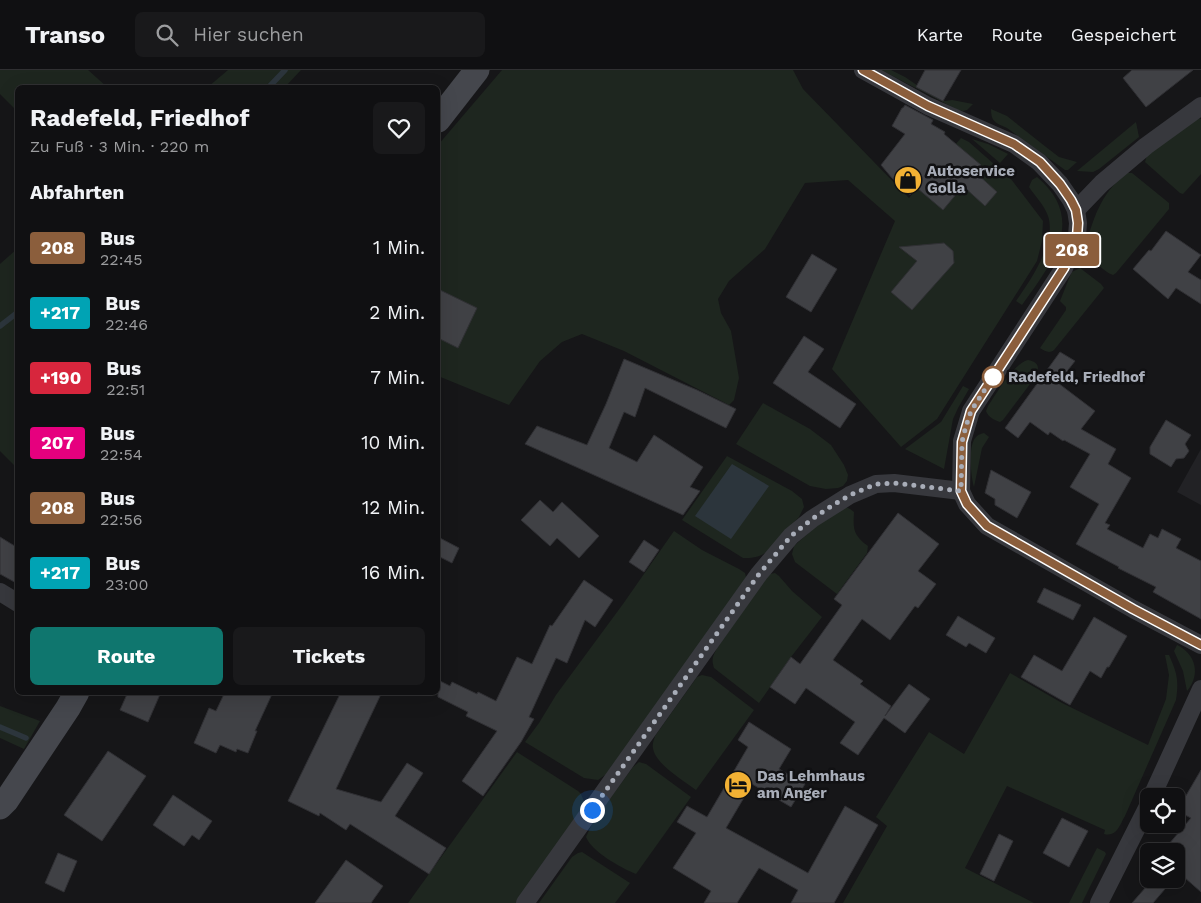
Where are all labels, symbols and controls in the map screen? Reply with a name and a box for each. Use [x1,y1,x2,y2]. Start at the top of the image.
search box [135,12,485,57]
text: Transo [25,21,105,49]
icon: search [153,21,181,49]
text: Hier suchen [193,23,304,46]
text: Karte [917,24,963,45]
text: Route [991,24,1043,45]
text: Gespeichert [1071,24,1176,45]
button: heart [373,102,425,154]
text: Radefeld, Friedhof [30,104,249,132]
text: Zu Fuß · 3 Min. · 220 m [30,137,209,156]
place label: Autoservice Golla [927,162,1015,197]
shop icon: Autoservice Golla [893,165,923,195]
text: Abfahrten [30,181,124,204]
text: Bus [100,227,135,250]
line badge: 208 [1043,234,1101,266]
text: 1 Min. [373,236,425,259]
text: 208 [41,237,74,258]
text: 208 [1055,239,1089,260]
text: 22:45 [100,250,142,269]
text: Bus [105,292,140,315]
text: 2 Min. [369,301,425,324]
text: +217 [40,302,80,323]
text: 22:46 [105,315,148,334]
text: Bus [106,357,141,380]
text: 7 Min. [370,366,425,389]
marker: Radefeld, Friedhof [982,366,1004,388]
text: +190 [40,367,81,388]
place label: Radefeld, Friedhof [1008,368,1146,386]
text: 22:51 [106,380,145,399]
text: Bus [100,422,135,445]
text: 10 Min. [361,431,425,454]
text: 207 [41,432,74,453]
text: 22:54 [100,445,142,464]
text: Bus [100,487,135,510]
text: 12 Min. [362,496,425,519]
text: 208 [41,497,74,518]
text: 22:56 [100,510,142,529]
text: Bus [105,552,140,575]
text: 16 Min. [361,561,425,584]
text: +217 [40,562,80,583]
text: 23:00 [105,575,148,594]
button: Route [30,627,223,685]
button: Tickets [233,627,425,685]
place label: Das Lehmhaus am Anger [757,767,865,802]
hotel icon: Das Lehmhaus am Anger [723,770,753,800]
map controls [1140,788,1185,888]
button: locate [1140,788,1185,833]
your location [580,798,605,823]
button: layers [1140,843,1185,888]

